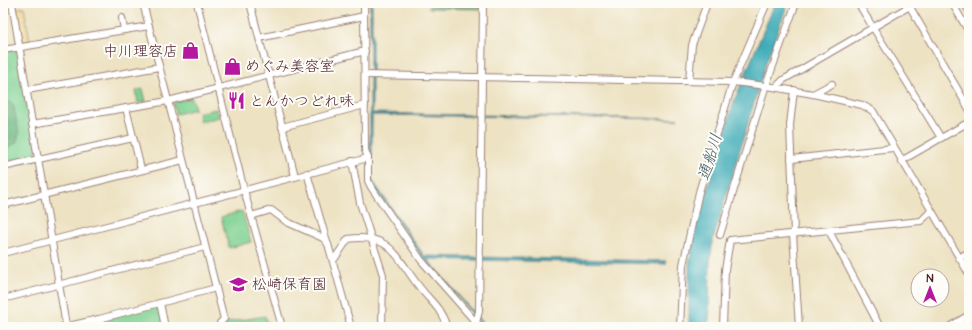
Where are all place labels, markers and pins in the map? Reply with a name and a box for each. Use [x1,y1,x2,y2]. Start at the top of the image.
place label: 中川理容店 [103,41,178,62]
shop icon: 中川理容店 [181,41,201,61]
shop icon: めぐみ美容室 [222,56,242,76]
place label: めぐみ美容室 [245,56,334,77]
restaurant icon: とんかつどれ味 [226,91,246,111]
place label: とんかつどれ味 [249,91,354,112]
school or university icon: 松崎保育園 [229,274,249,294]
place label: 松崎保育園 [252,274,327,295]

